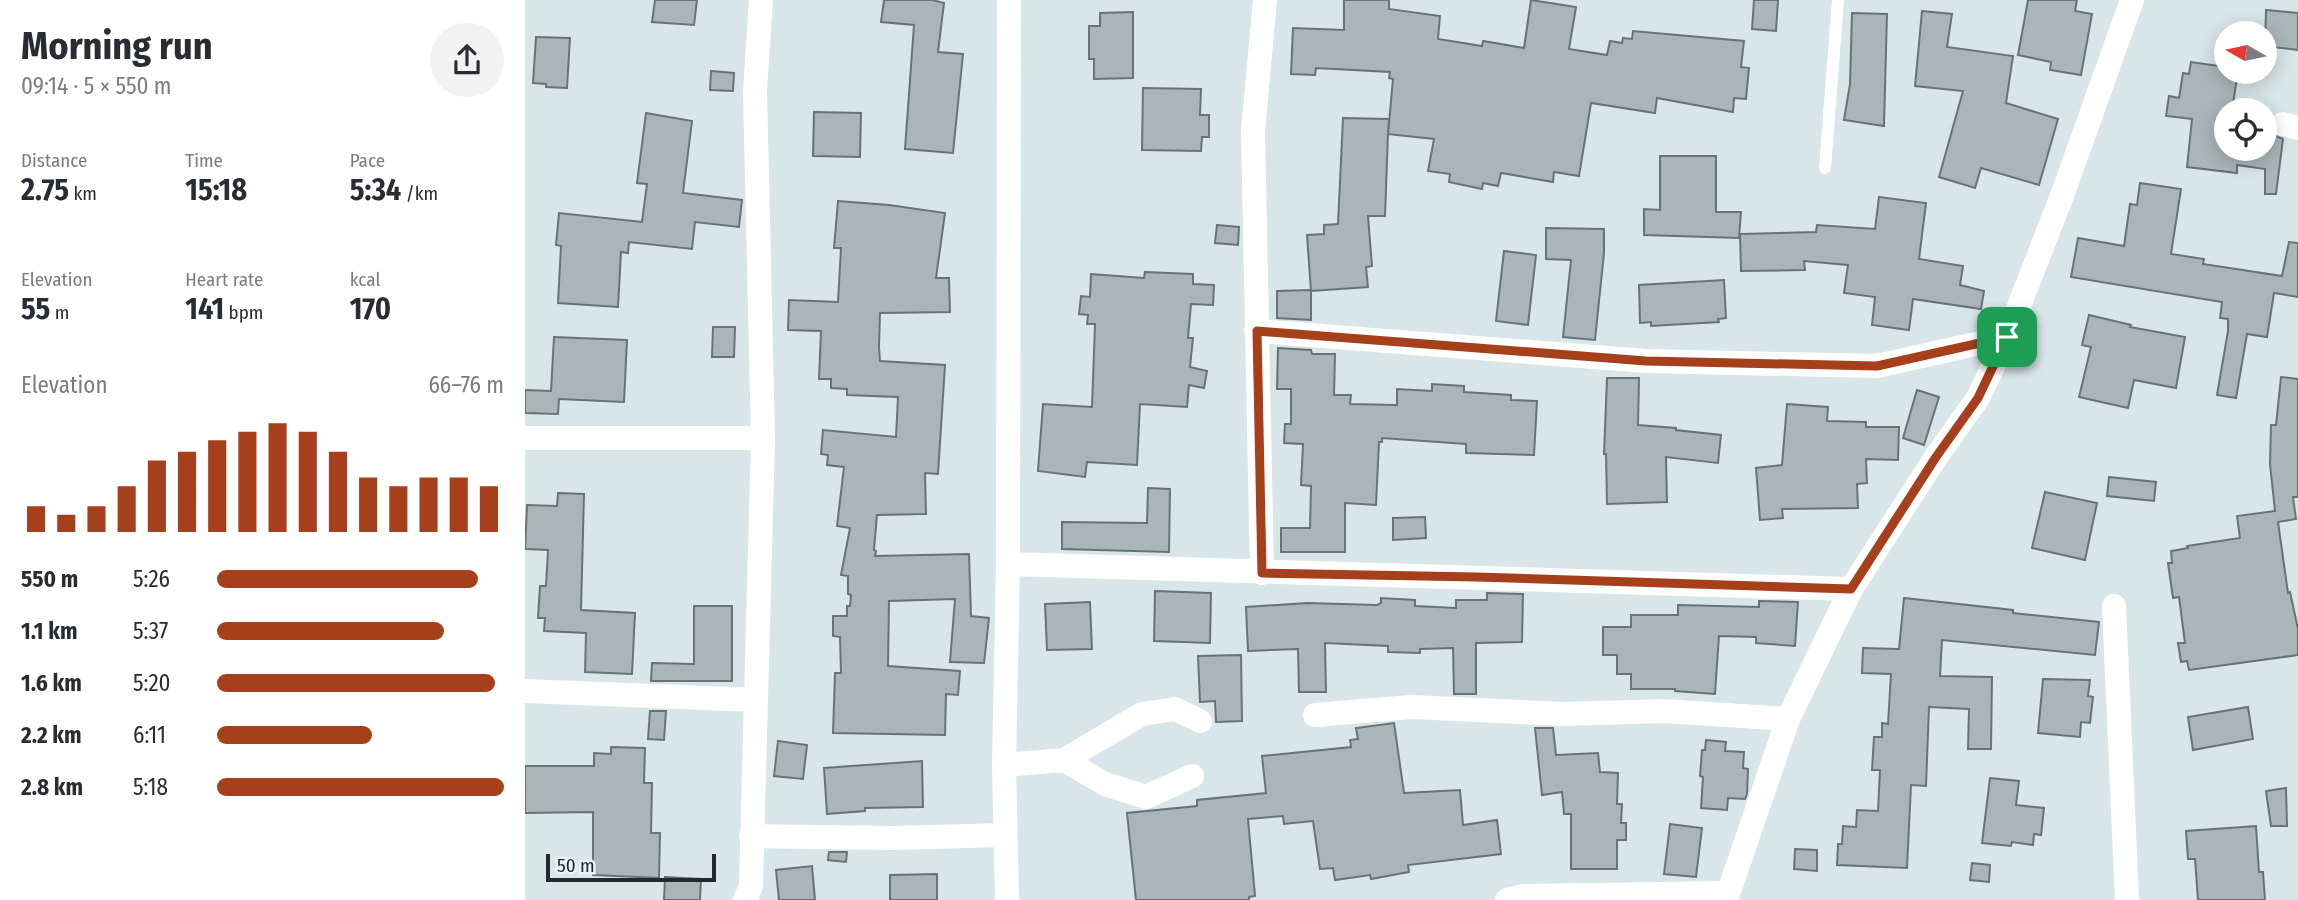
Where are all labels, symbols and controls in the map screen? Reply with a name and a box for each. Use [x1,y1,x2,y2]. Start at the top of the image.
north arrow [2214,21,2277,84]
map controls [2214,21,2277,161]
text: Morning run [21,23,213,69]
button: share [430,23,504,97]
text: 09:14 · 5 × 550 m [21,72,172,100]
button: locate [2214,98,2277,161]
text: Distance [21,149,88,172]
text: Time [185,149,223,172]
text: Pace [350,149,385,172]
text: 2.75 [21,172,69,208]
text: 15:18 [185,172,247,208]
text: 5:34 [350,172,401,208]
text: km [69,182,97,205]
text: /km [401,182,438,205]
text: Elevation [21,268,93,291]
text: Heart rate [185,268,263,291]
text: kcal [350,268,380,291]
text: 55 [21,291,50,327]
text: 141 [185,291,224,327]
text: 170 [350,291,391,327]
text: m [50,301,69,324]
text: bpm [224,301,263,324]
pin [1977,307,2037,367]
icon: arrive [1988,318,2026,356]
text: Elevation [21,371,108,399]
text: 66–76 m [428,371,504,399]
text: 550 m [21,565,78,593]
text: 5:26 [133,565,170,593]
text: 1.1 km [21,617,77,645]
text: 5:37 [133,617,168,645]
text: 1.6 km [21,669,82,697]
text: 5:20 [133,669,171,697]
text: 2.2 km [21,721,82,749]
text: 6:11 [133,721,166,749]
text: 2.8 km [21,773,83,801]
text: 5:18 [133,773,168,801]
scale bar [546,851,716,883]
text: 50 m [557,854,595,877]

